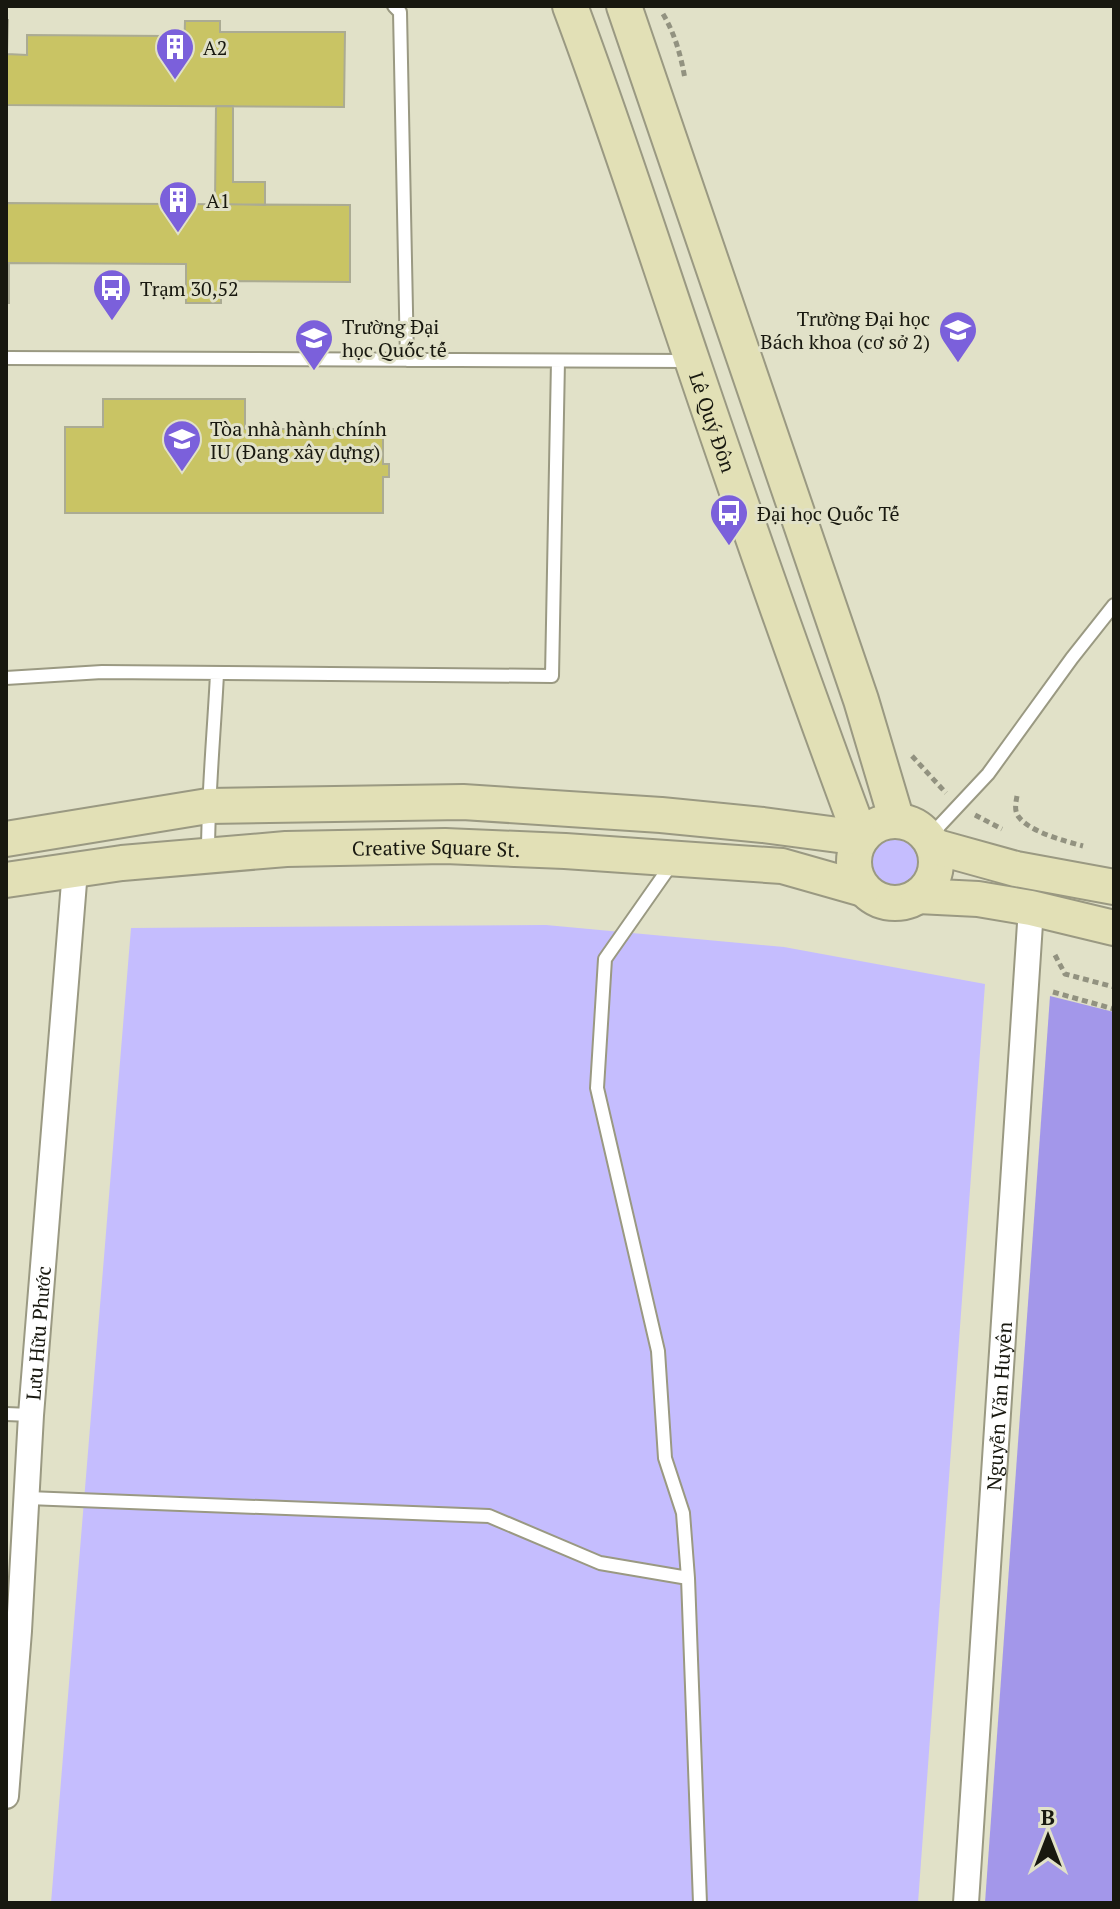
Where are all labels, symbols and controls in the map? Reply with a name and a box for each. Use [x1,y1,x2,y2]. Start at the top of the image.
building icon: A2 [154,26,196,81]
place label: A2 [203,34,227,61]
building icon: A1 [157,179,199,234]
place label: A1 [206,187,230,214]
bus stop icon: Trạm 30,52 [91,267,133,322]
place label: Trạm 30,52 [140,275,239,302]
place label: Trường Đại học Bách khoa (cơ sở 2) [760,305,930,355]
school or university icon: Trường Đại học Bách khoa (cơ sở 2) [937,309,979,364]
place label: Trường Đại học Quốc tế [342,313,447,363]
school or university icon: Trường Đại học Quốc tế [293,317,335,372]
street label: Lê Quý Đôn [683,368,743,476]
place label: Tòa nhà hành chính IU (Đang xây dựng) [210,415,387,465]
school or university icon: Tòa nhà hành chính IU (Đang xây dựng) [161,418,203,473]
bus stop icon: Đại học Quốc Tế [708,492,750,547]
place label: Đại học Quốc Tế [757,500,900,527]
street label: Creative Square St. [352,832,521,863]
street label: Lưu Hữu Phước [19,1265,56,1401]
street label: Nguyễn Văn Huyên [979,1321,1017,1491]
north arrow [1008,1797,1088,1877]
text: B [1041,1802,1055,1831]

